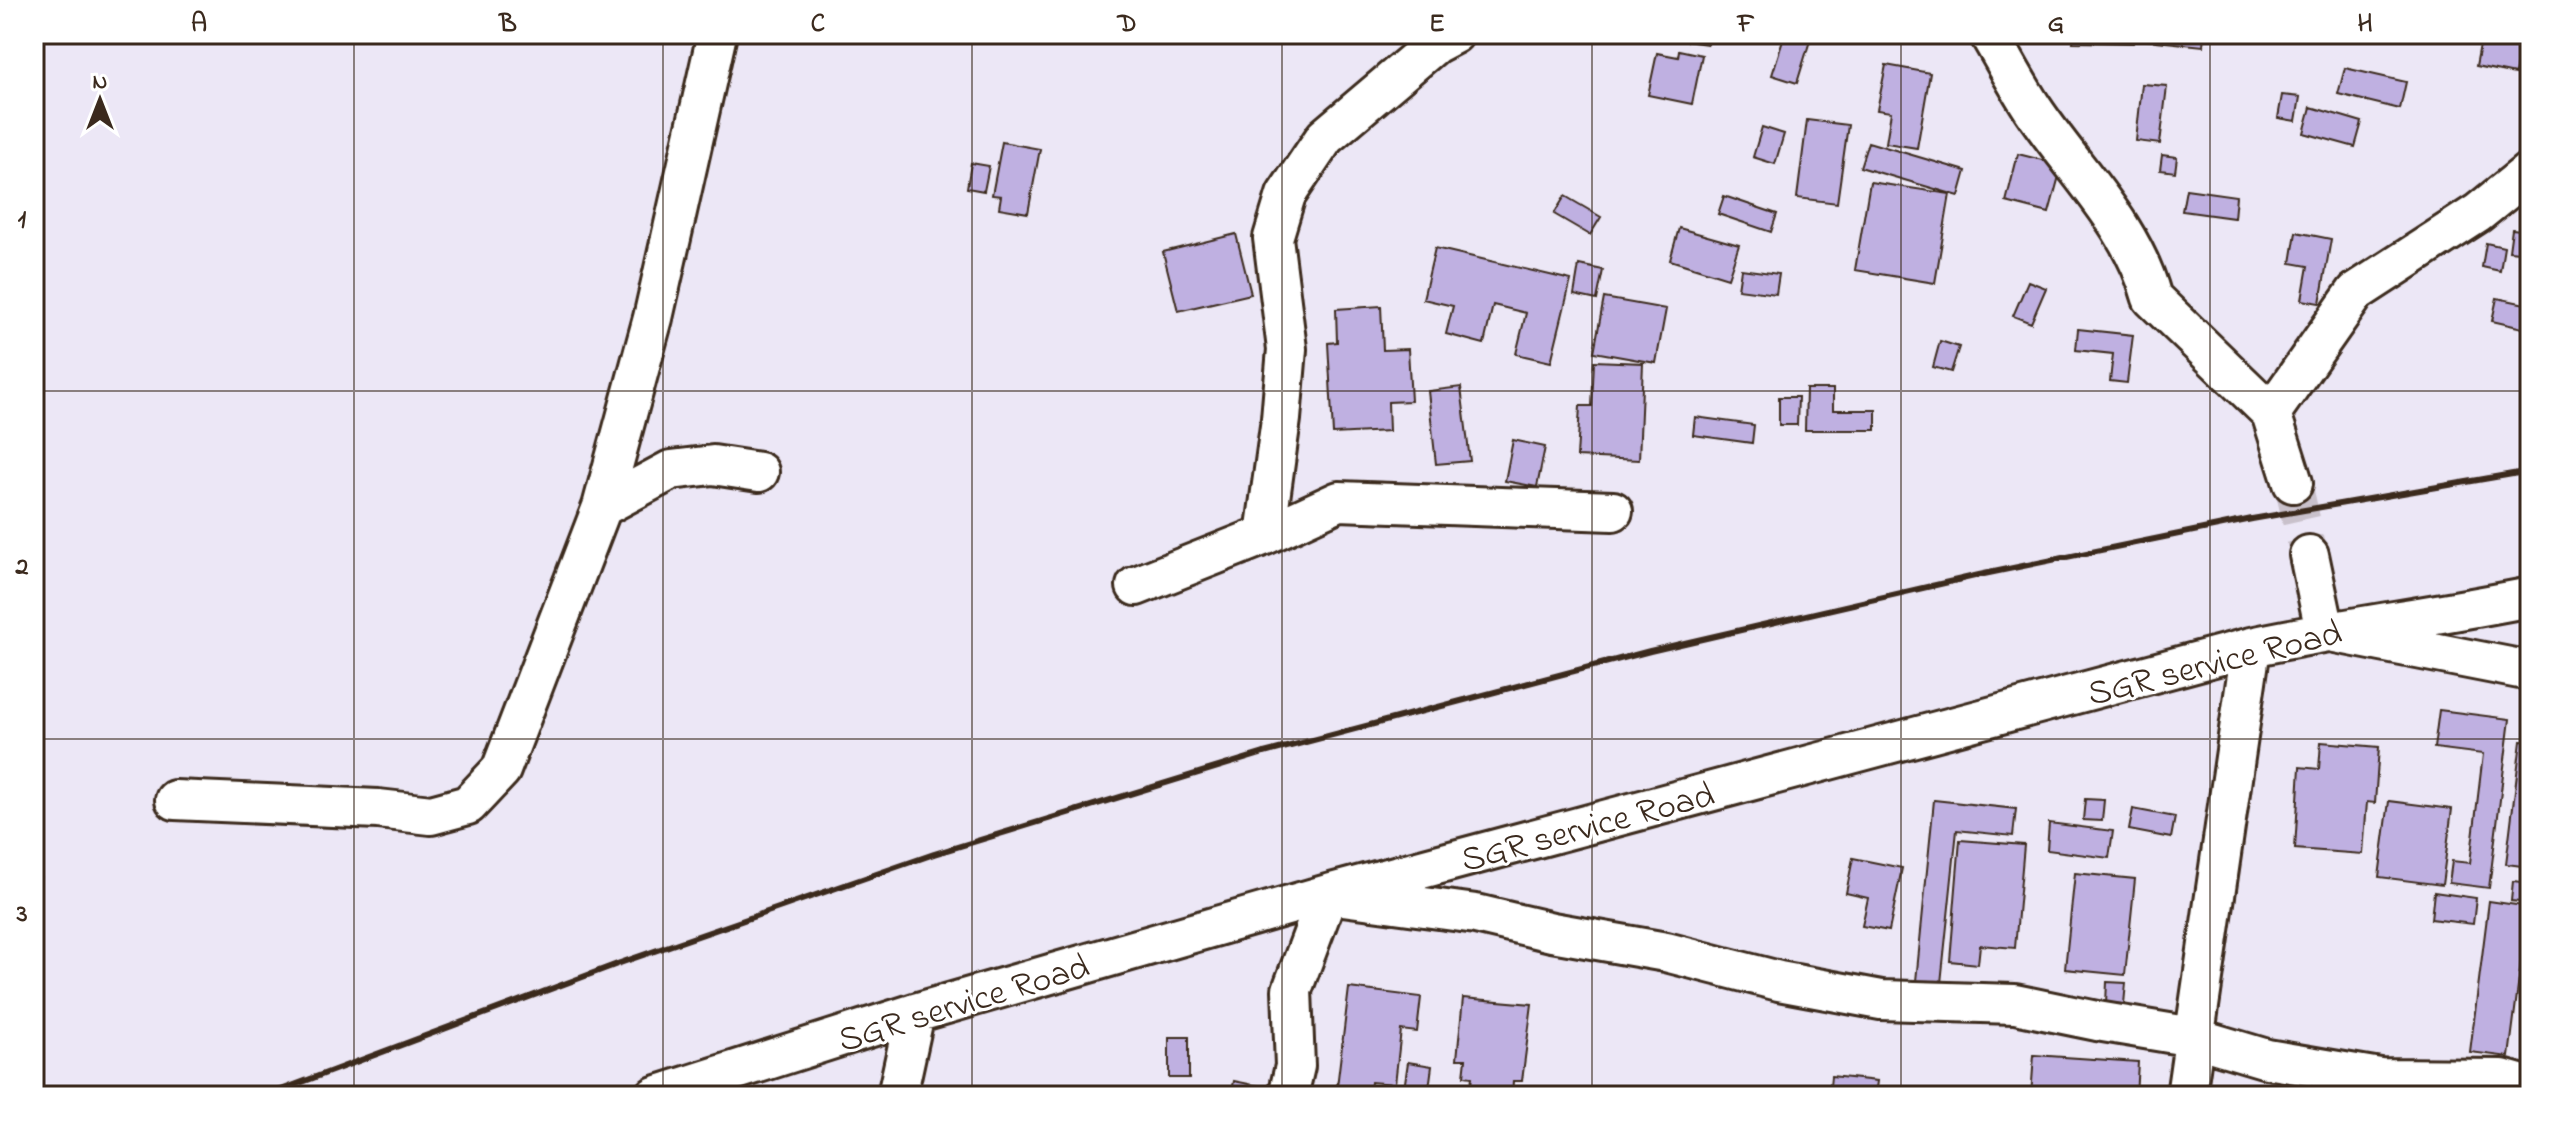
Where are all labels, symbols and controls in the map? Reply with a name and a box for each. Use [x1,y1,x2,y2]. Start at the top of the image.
text: A [191,6,207,44]
text: B [498,6,517,44]
text: C [811,6,825,44]
text: D [1116,6,1137,44]
text: E [1429,6,1445,44]
text: F [1736,6,1755,44]
text: G [2048,6,2064,44]
text: H [2357,6,2373,44]
north arrow [60,60,140,140]
text: N [93,67,107,99]
text: 1 [18,202,27,240]
text: 2 [15,549,29,587]
street label: SGR service Road [2083,608,2348,723]
street label: SGR service Road [1456,770,1721,889]
text: 3 [16,896,28,934]
street label: SGR service Road [832,942,1096,1069]

